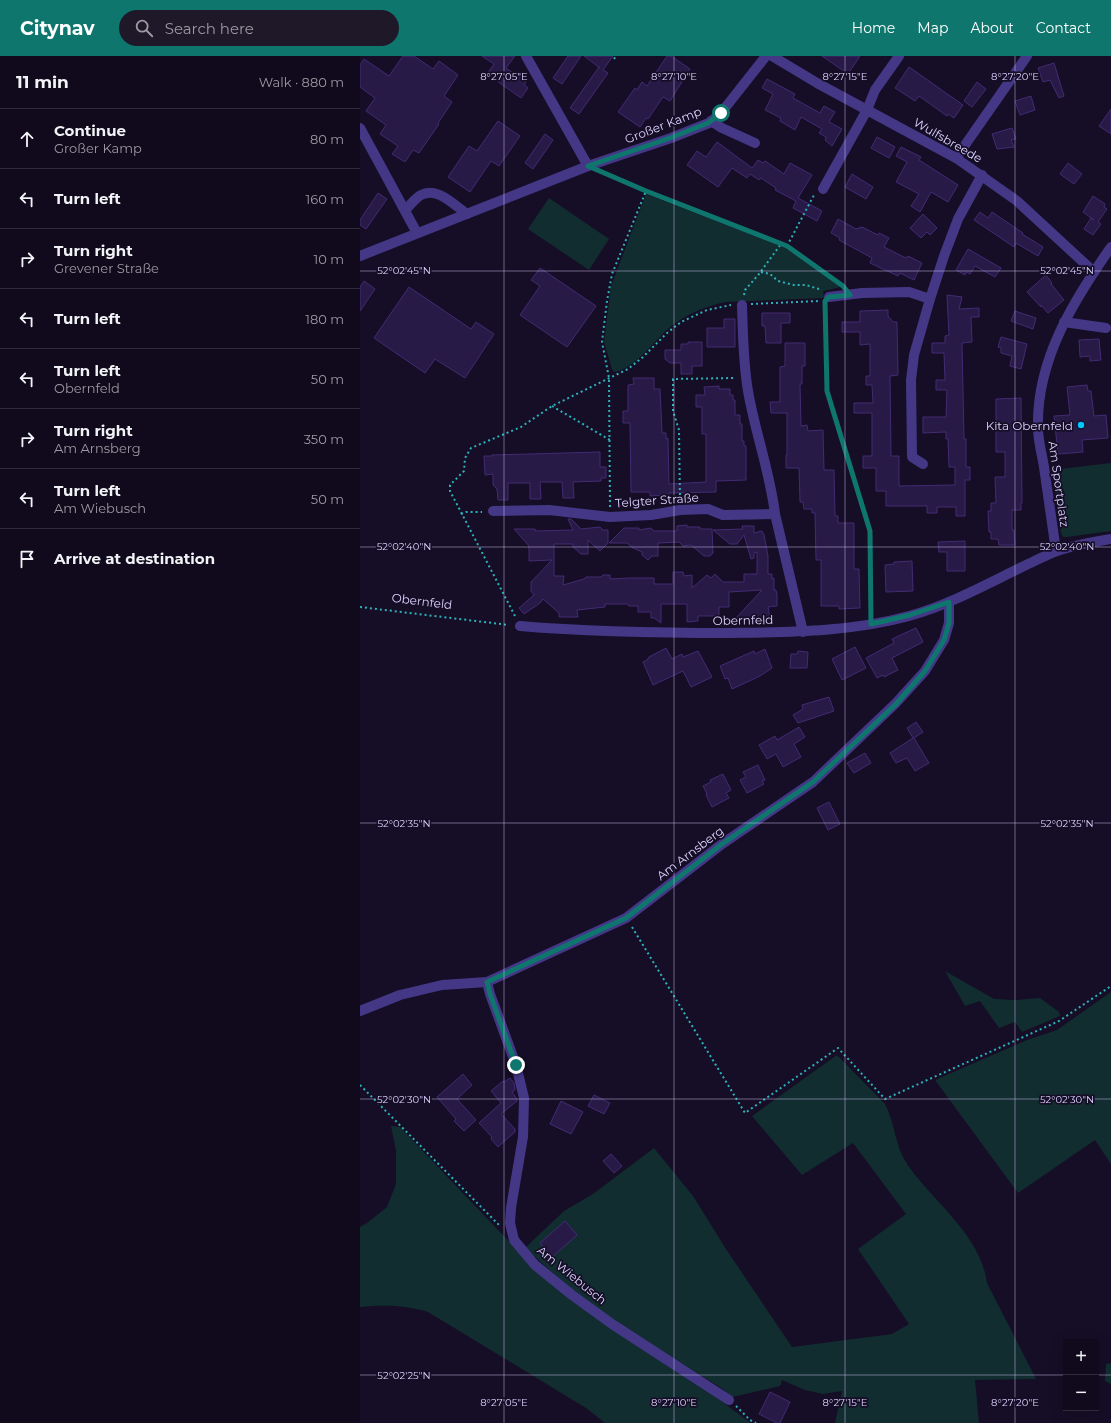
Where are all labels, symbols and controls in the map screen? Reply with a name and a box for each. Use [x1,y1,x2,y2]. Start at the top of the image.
search box [119,10,399,46]
text: Citynav [20,17,95,40]
icon: search [133,17,155,39]
text: Search here [165,19,254,38]
text: Home [852,19,895,37]
text: Map [917,19,948,37]
text: About [970,19,1014,37]
text: Contact [1036,19,1091,37]
text: 8°27'05"E [480,70,528,83]
text: 8°27'10"E [651,70,697,83]
text: 8°27'15"E [823,70,868,83]
text: 8°27'20"E [991,70,1039,83]
text: 11 min [16,72,69,92]
text: Walk · 880 m [259,74,344,90]
street label: Großer Kamp [623,103,703,147]
route start [712,104,730,122]
street label: Wulfsbreede [911,114,985,166]
text: Continue [54,121,126,140]
icon: ahead [16,128,38,150]
text: 80 m [310,131,344,147]
text: Großer Kamp [54,140,142,156]
icon: left [16,188,38,210]
text: Turn left [54,189,121,208]
text: 160 m [306,191,344,207]
text: Turn right [54,241,133,260]
icon: right [16,248,38,270]
text: 10 m [314,251,344,267]
text: Grevener Straße [54,260,159,276]
text: 52°02'45"N [377,264,431,277]
text: 52°02'45"N [1040,264,1094,277]
icon: left [16,308,38,330]
text: Turn left [54,309,121,328]
text: 180 m [305,311,344,327]
text: Turn left [54,361,121,380]
icon: left [16,368,38,390]
text: 50 m [311,371,344,387]
text: Obernfeld [54,380,120,396]
place label: Kita Obernfeld [986,418,1073,433]
marker: Kita Obernfeld [1076,420,1086,430]
text: Turn right [54,421,133,440]
icon: right [16,428,38,450]
text: 350 m [304,431,344,447]
text: Am Arnsberg [54,440,141,456]
street label: Am Sportplatz [1046,440,1072,528]
text: Turn left [54,481,121,500]
icon: left [16,488,38,510]
street label: Telgter Straße [615,490,699,510]
text: 50 m [311,491,344,507]
text: Am Wiebusch [54,500,146,516]
text: 52°02'40"N [377,540,431,553]
text: 52°02'40"N [1040,540,1094,553]
icon: arrive [16,548,38,570]
text: Arrive at destination [54,549,215,568]
street label: Obernfeld [391,590,453,612]
street label: Obernfeld [712,612,774,628]
text: 52°02'35"N [377,817,431,830]
text: 52°02'35"N [1040,817,1094,830]
street label: Am Arnsberg [654,823,726,883]
route end [507,1056,525,1074]
text: 52°02'30"N [377,1093,431,1106]
text: 52°02'30"N [1040,1093,1094,1106]
street label: Am Wiebusch [534,1242,610,1308]
map controls [1063,1339,1099,1411]
button: + [1063,1339,1099,1375]
text: 52°02'25"N [377,1369,431,1382]
button: − [1063,1375,1099,1411]
text: 8°27'05"E [480,1396,528,1409]
text: 8°27'10"E [651,1396,697,1409]
text: 8°27'15"E [823,1396,868,1409]
text: 8°27'20"E [991,1396,1039,1409]

